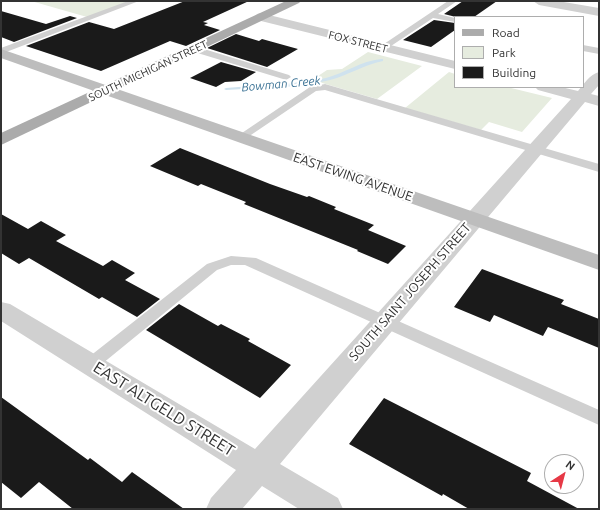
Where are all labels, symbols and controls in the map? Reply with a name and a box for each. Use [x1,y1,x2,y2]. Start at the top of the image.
legend [454,16,584,88]
text: Road [492,26,520,39]
street label: FOX STREET [327,28,389,56]
street label: SOUTH MICHIGAN STREET [86,38,210,104]
text: Park [492,46,516,59]
text: Building [492,66,536,79]
water label: Bowman Creek [241,73,321,95]
street label: EAST EWING AVENUE [291,149,415,205]
street label: SOUTH SAINT JOSEPH STREET [346,220,474,364]
street label: EAST ALTGELD STREET [90,358,238,460]
north arrow [544,454,584,494]
text: N [564,458,577,472]

